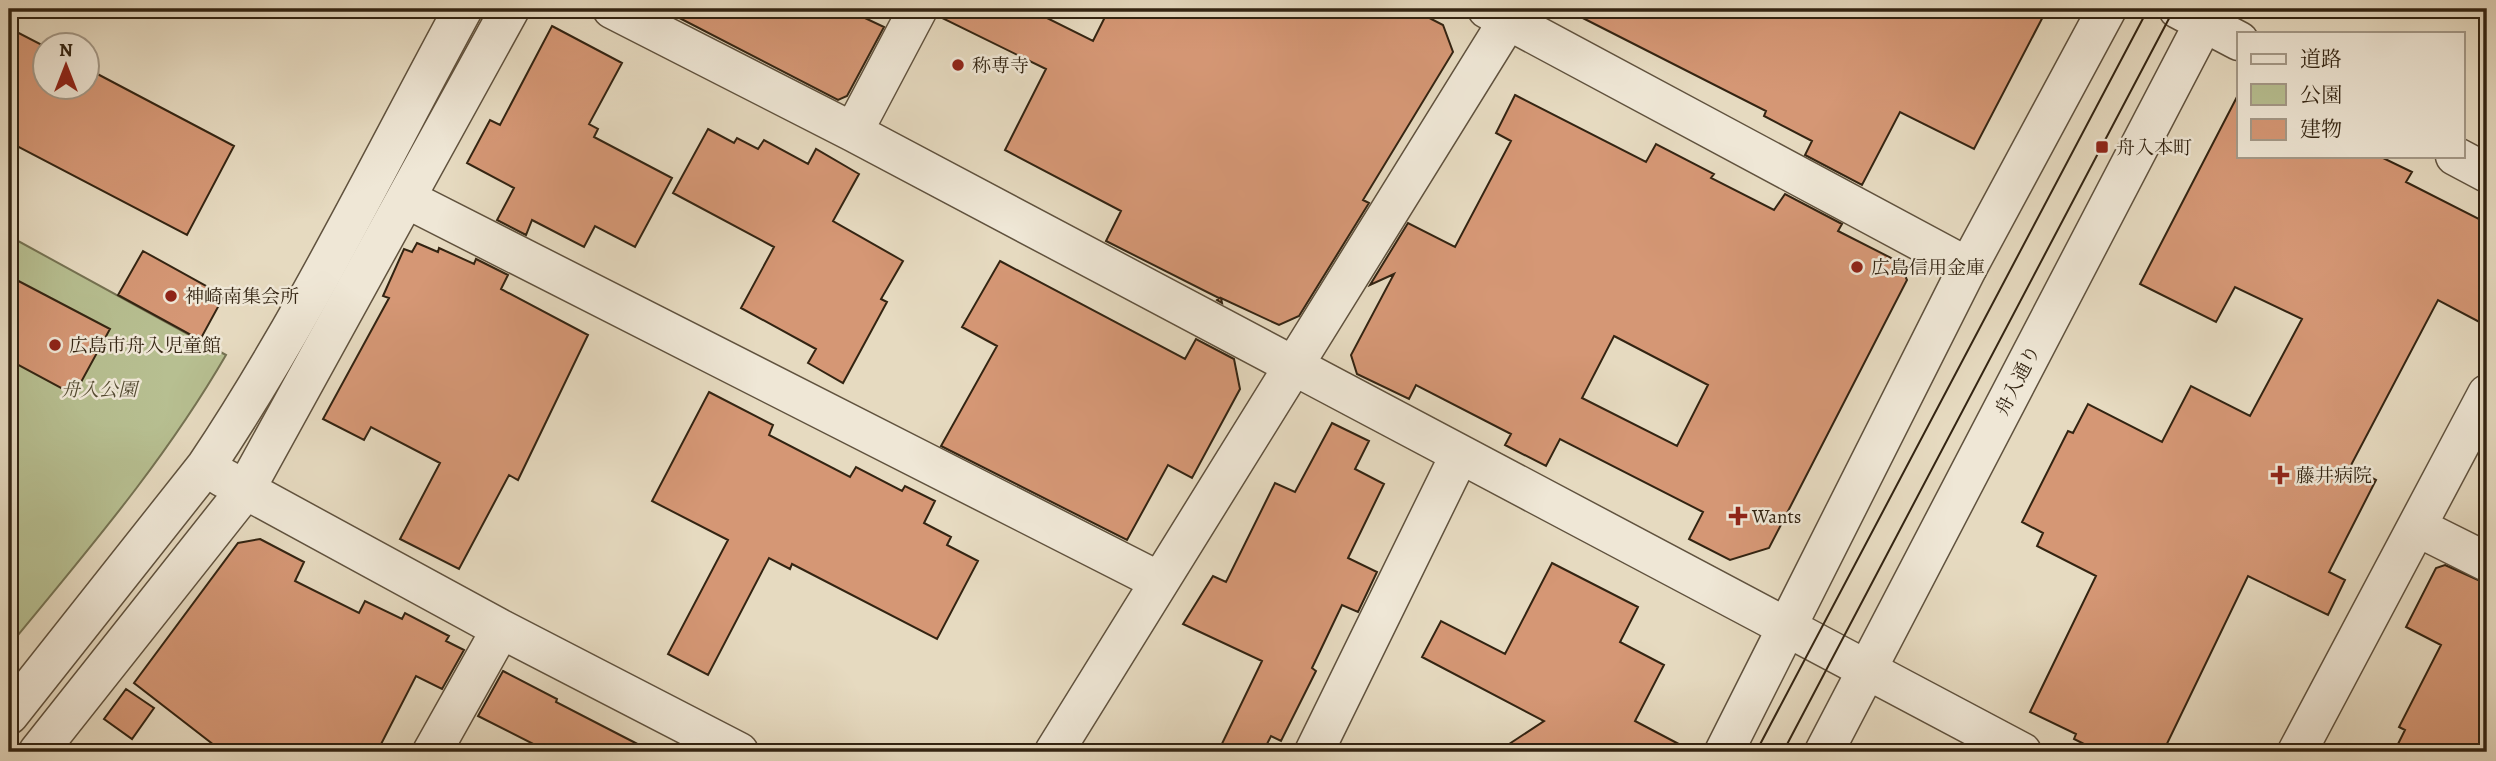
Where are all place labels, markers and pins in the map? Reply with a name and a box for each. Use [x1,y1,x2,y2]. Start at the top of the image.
place label: 称専寺 [972,53,1029,79]
marker: 称専寺 [950,57,966,73]
place label: 舟入本町 [2116,135,2192,161]
marker: 舟入本町 [2094,139,2110,155]
place label: 広島信用金庫 [1871,255,1985,281]
marker: 広島信用金庫 [1849,259,1865,275]
place label: 神崎南集会所 [185,284,299,310]
marker: 神崎南集会所 [163,288,179,304]
place label: 広島市舟入児童館 [69,333,221,359]
marker: 広島市舟入児童館 [47,337,63,353]
place label: 藤井病院 [2296,463,2372,489]
marker: 藤井病院 [2270,465,2290,485]
place label: Wants [1751,504,1801,530]
marker: Wants [1730,508,1746,524]

